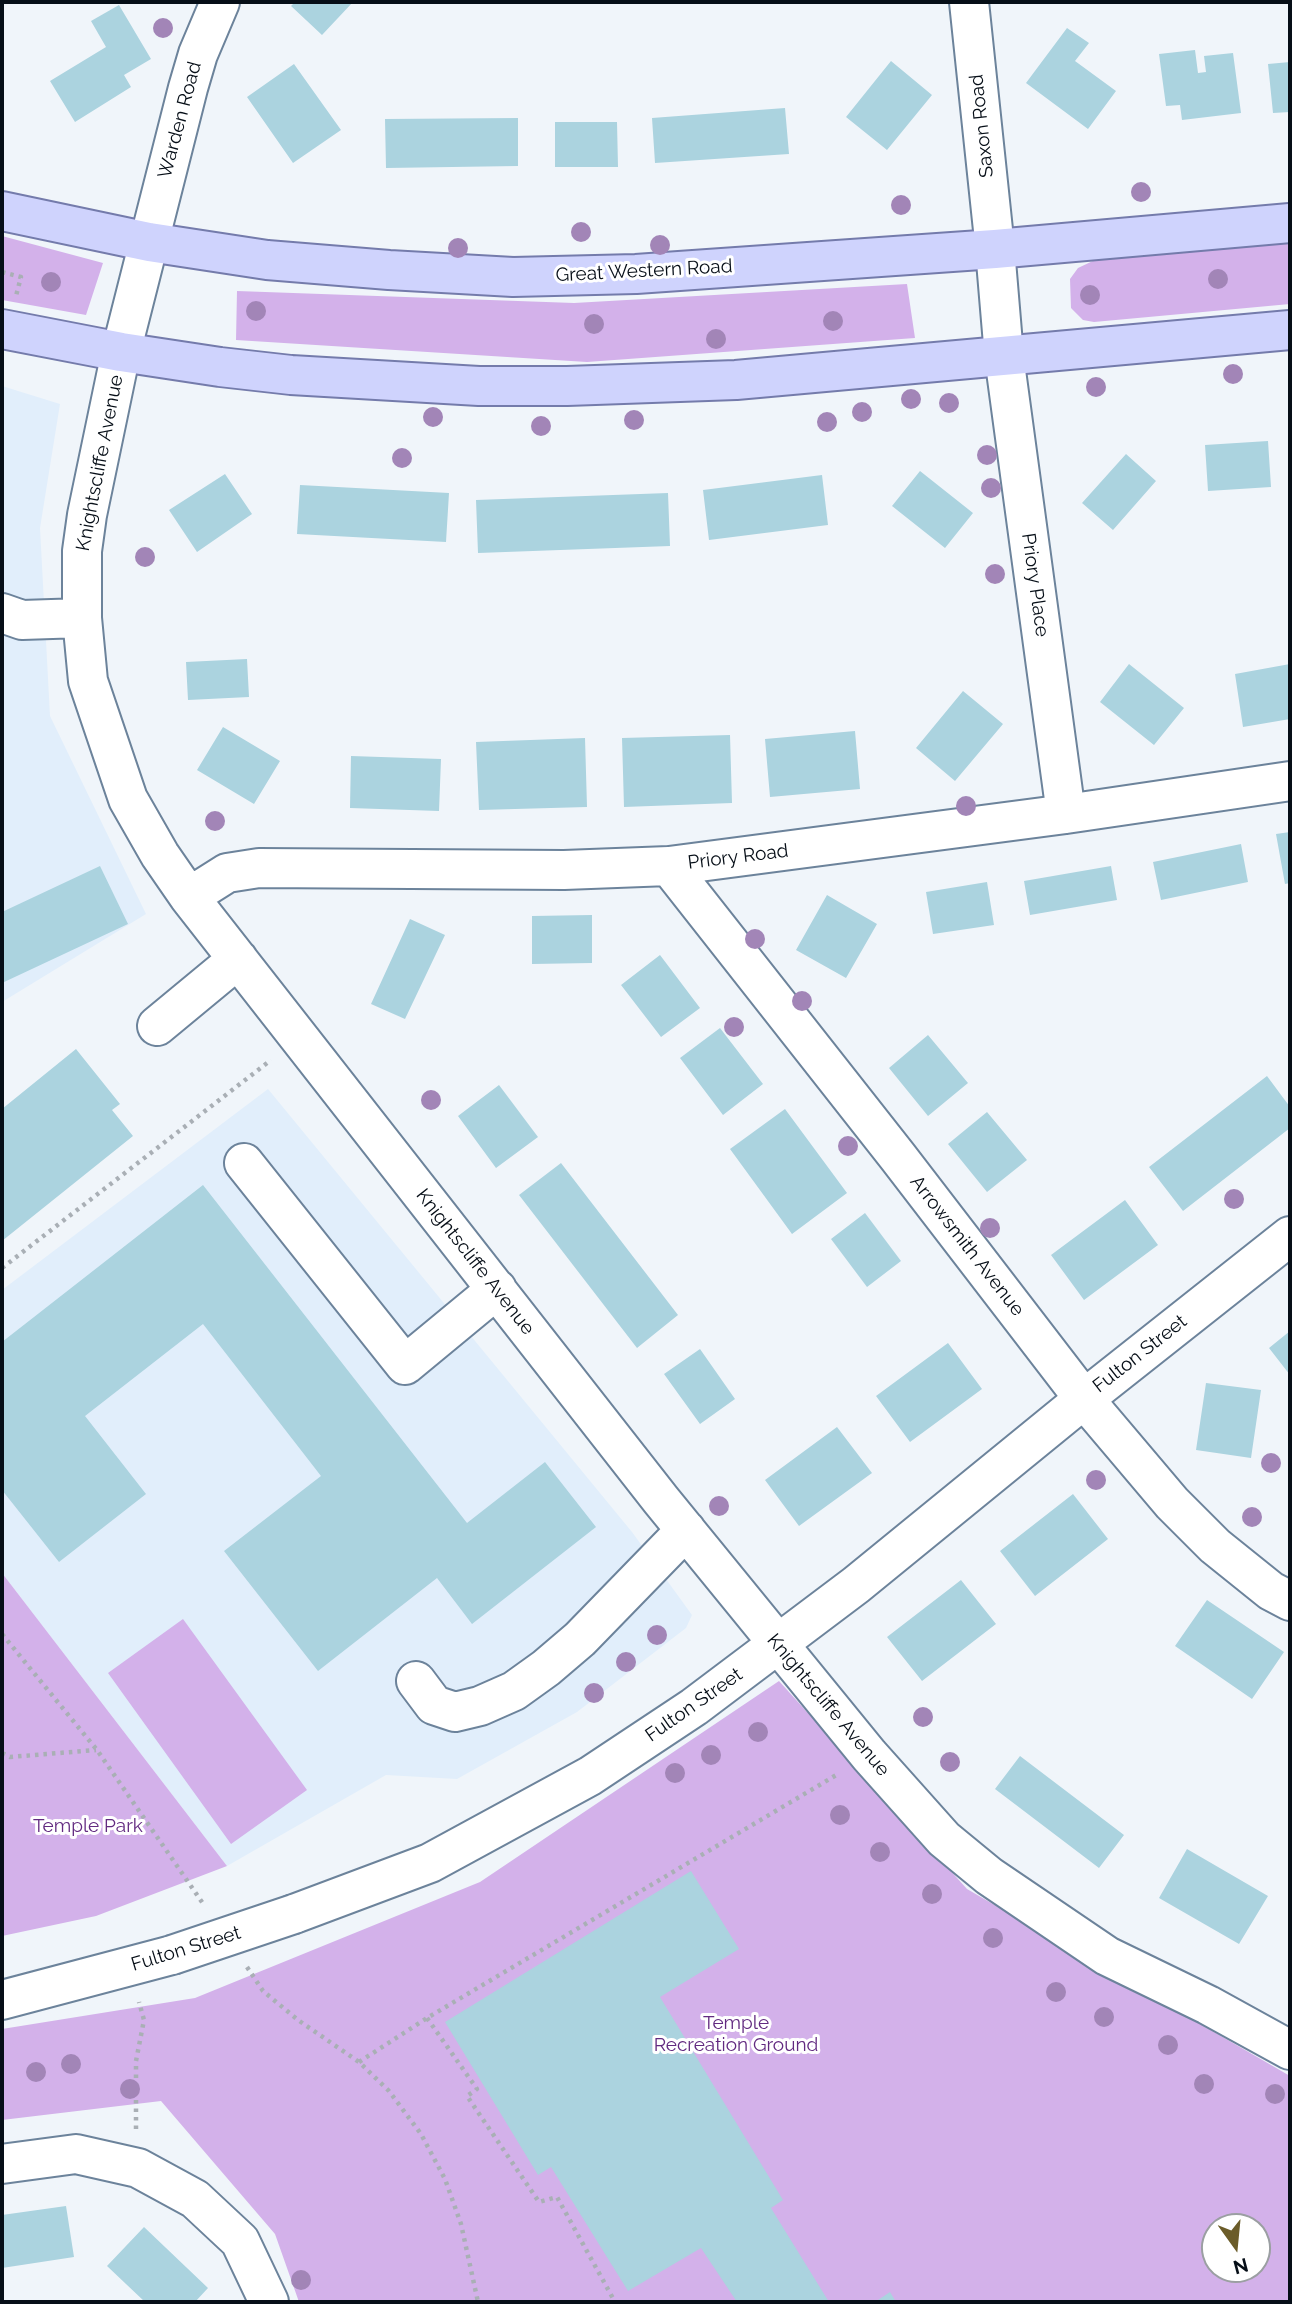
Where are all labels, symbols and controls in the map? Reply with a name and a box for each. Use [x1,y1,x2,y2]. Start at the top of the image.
street label: Warden Road [153,59,207,181]
street label: Saxon Road [965,73,999,179]
street label: Great Western Road [555,255,733,287]
street label: Knightscliffe Avenue [72,373,128,553]
street label: Priory Place [1016,532,1054,638]
street label: Priory Road [686,840,790,874]
street label: Arrowsmith Avenue [905,1171,1029,1321]
street label: Knightscliffe Avenue [411,1185,539,1339]
street label: Fulton Street [1088,1310,1192,1398]
street label: Knightscliffe Avenue [762,1629,894,1781]
street label: Fulton Street [641,1663,747,1747]
park label: Temple Park [33,1815,143,1837]
street label: Fulton Street [129,1922,243,1976]
park label: Temple Recreation Ground [654,2012,818,2056]
north arrow [1201,2213,1271,2283]
text: N [1231,2254,1251,2279]

